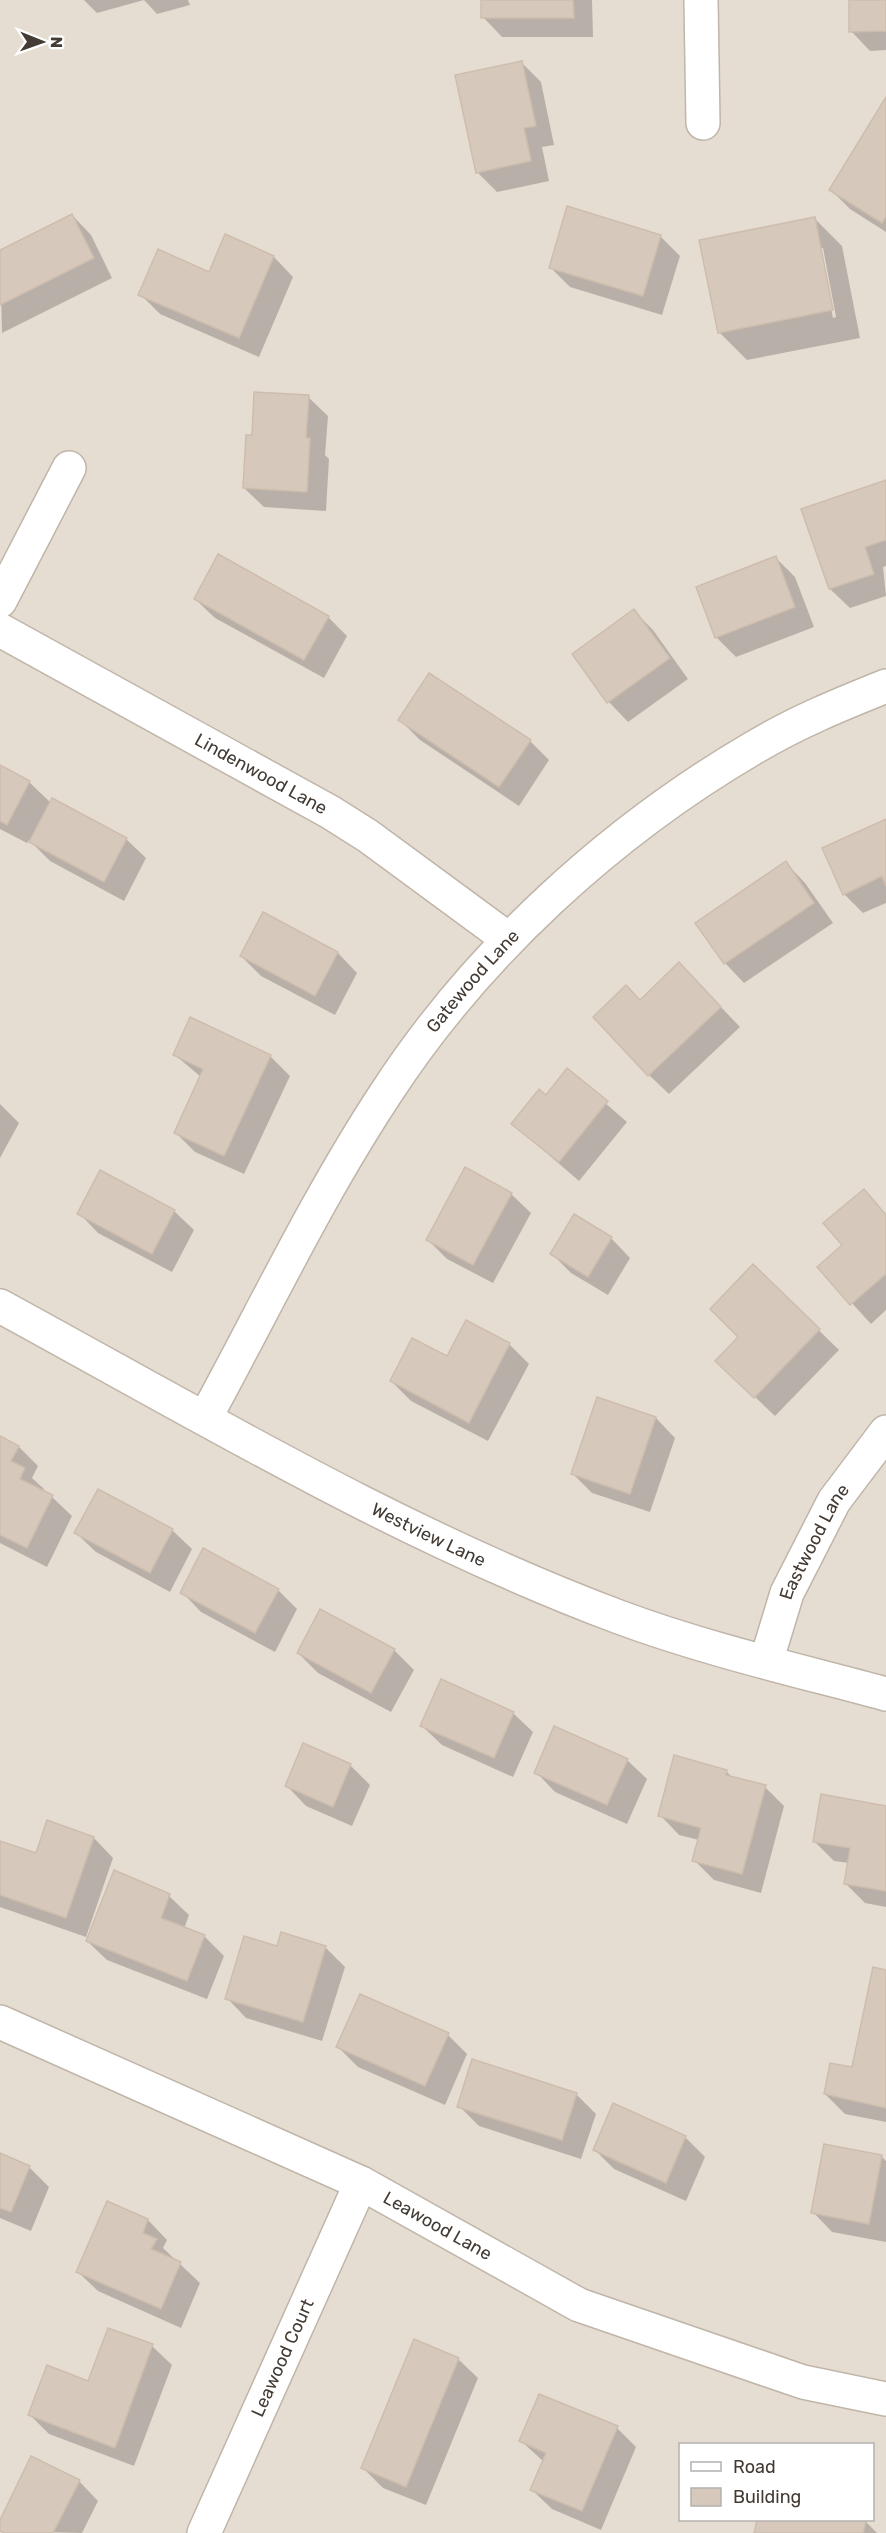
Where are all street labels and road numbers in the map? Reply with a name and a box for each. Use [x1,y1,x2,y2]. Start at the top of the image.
street label: Lindenwood Lane [191,729,331,819]
street label: Gatewood Lane [422,925,524,1037]
street label: Eastwood Lane [775,1479,854,1602]
street label: Westview Lane [368,1498,489,1571]
street label: Leawood Lane [379,2187,496,2265]
street label: Leawood Court [247,2295,319,2420]

